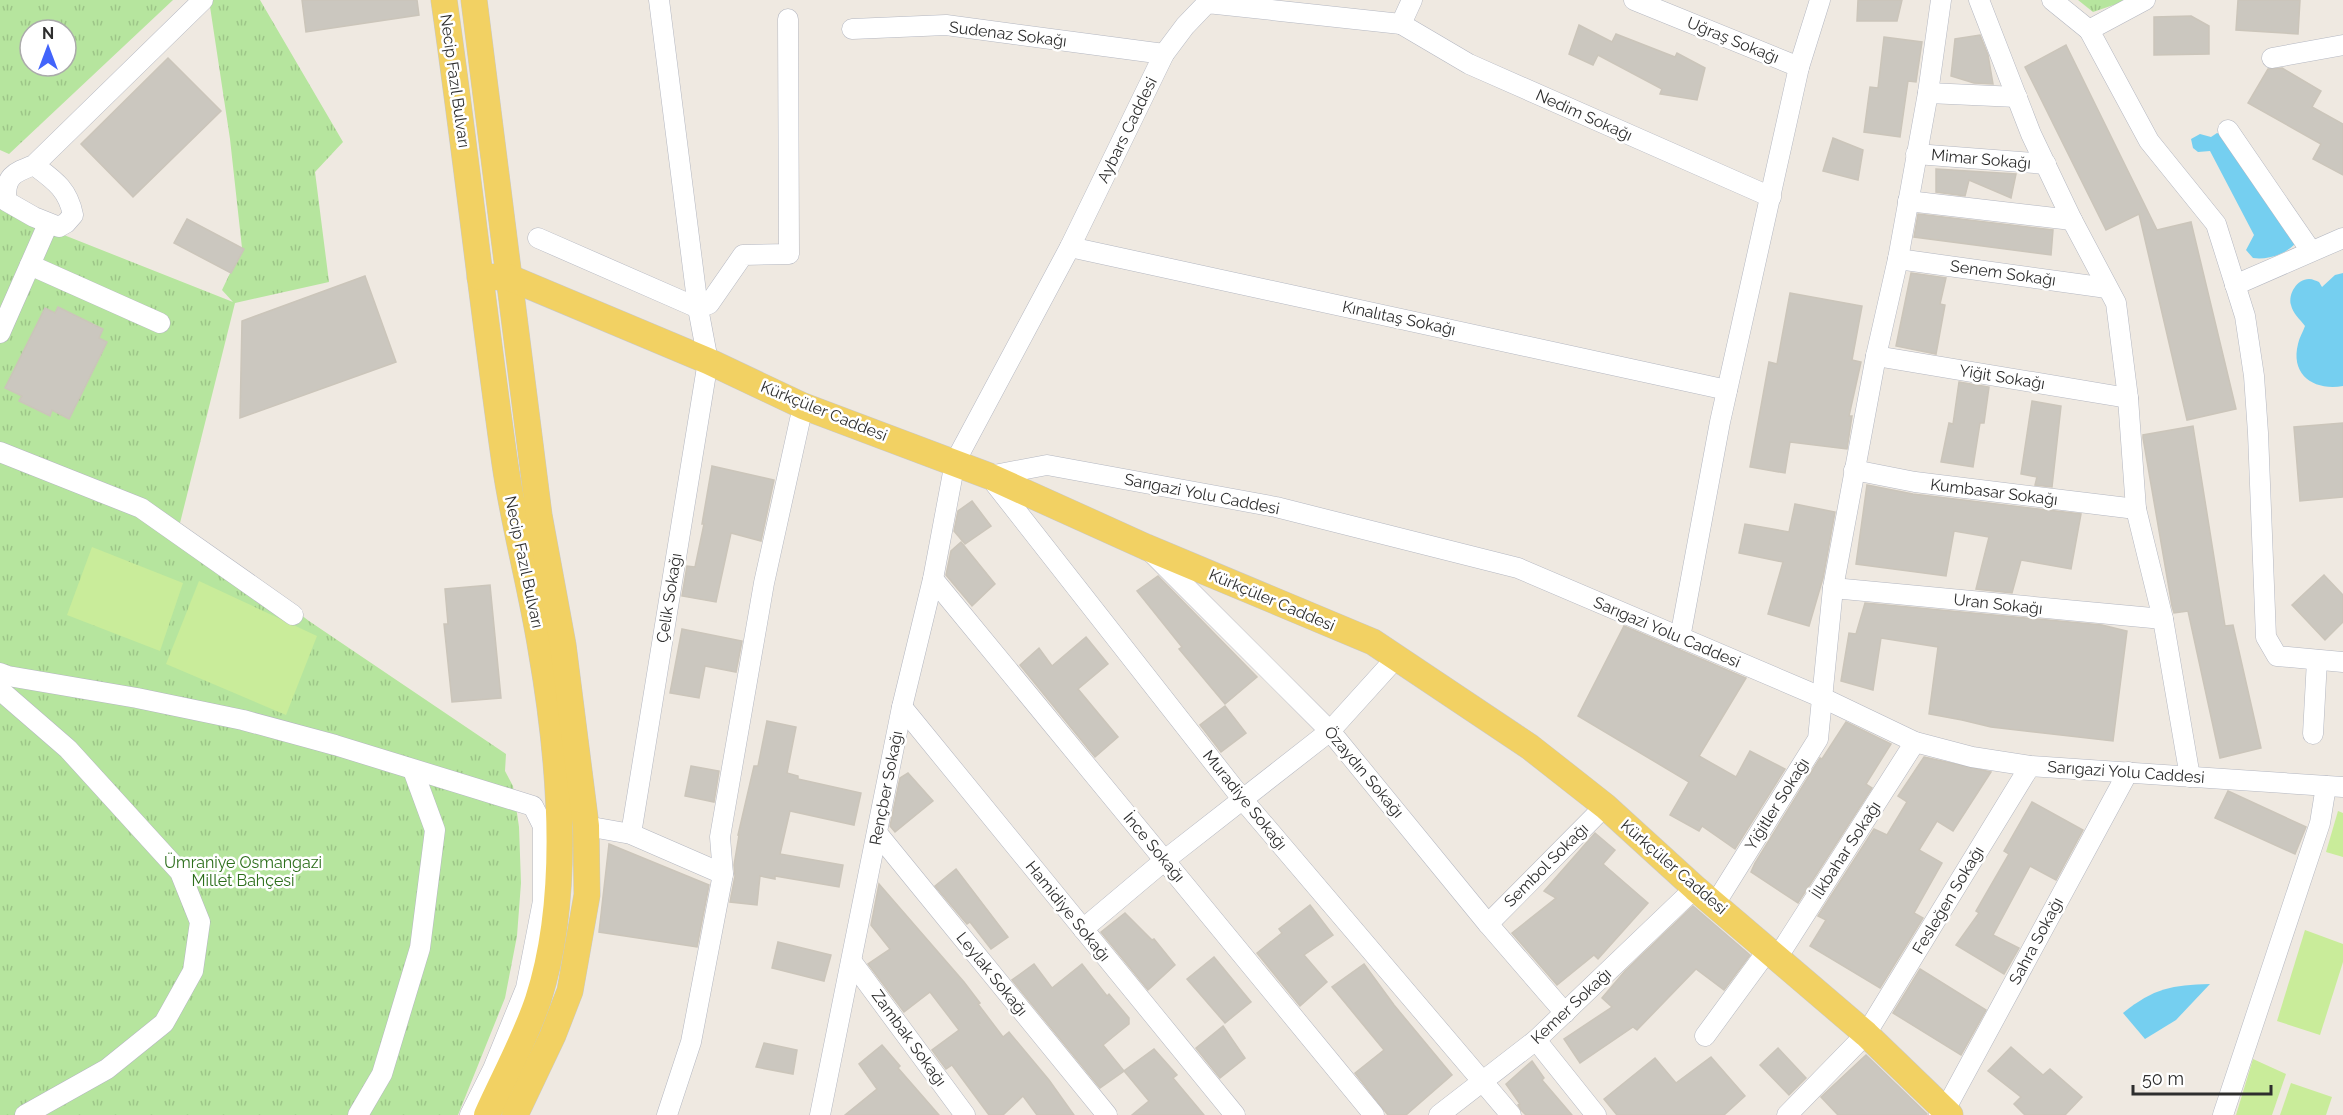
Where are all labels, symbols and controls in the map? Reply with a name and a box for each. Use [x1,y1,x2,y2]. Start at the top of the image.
street label: Necip Fazıl Bulvarı [436,13,474,149]
street label: Uğraş Sokağı [1684,13,1782,67]
street label: Sudenaz Sokağı [948,17,1068,51]
north arrow [18,18,78,78]
text: N [42,24,54,43]
street label: Aybars Caddesi [1093,74,1161,186]
street label: Nedim Sokağı [1533,85,1635,145]
street label: Mimar Sokağı [1930,145,2032,173]
street label: Senem Sokağı [1949,256,2057,290]
street label: Kınalıtaş Sokağı [1341,297,1457,339]
street label: Yiğit Sokağı [1958,361,2046,393]
street label: Kürkçüler Caddesi [758,377,890,445]
street label: Sarıgazi Yolu Caddesi [1123,470,1281,518]
street label: Kumbasar Sokağı [1929,475,2059,509]
street label: Necip Fazıl Bulvarı [501,494,547,630]
street label: Çelik Sokağı [653,552,685,644]
street label: Kürkçüler Caddesi [1206,565,1338,635]
street label: Uran Sokağı [1953,590,2043,618]
street label: Sarıgazi Yolu Caddesi [1591,592,1743,672]
street label: Özaydın Sokağı [1320,722,1408,822]
street label: Rençber Sokağı [866,729,906,847]
street label: Muradiye Sokağı [1199,746,1291,854]
street label: Yiğitler Sokağı [1741,754,1813,854]
street label: Sarıgazi Yolu Caddesi [2047,757,2205,787]
street label: İlkbahar Sokağı [1807,797,1885,902]
street label: İnce Sokağı [1119,808,1189,886]
street label: Kürkçüler Caddesi [1617,816,1731,918]
street label: Sembol Sokağı [1500,819,1592,911]
street label: Fesleğen Sokağı [1908,843,1988,957]
park label: Ümraniye Osmangazi Millet Bahçesi [164,852,322,890]
street label: Hamidiye Sokağı [1022,857,1114,965]
street label: Sahra Sokağı [2005,894,2067,988]
street label: Leylak Sokağı [952,928,1032,1020]
street label: Kemer Sokağı [1527,964,1615,1048]
street label: Zambak Sokağı [868,986,950,1090]
scale bar [2133,1058,2271,1096]
text: 50 m [2142,1068,2184,1089]

